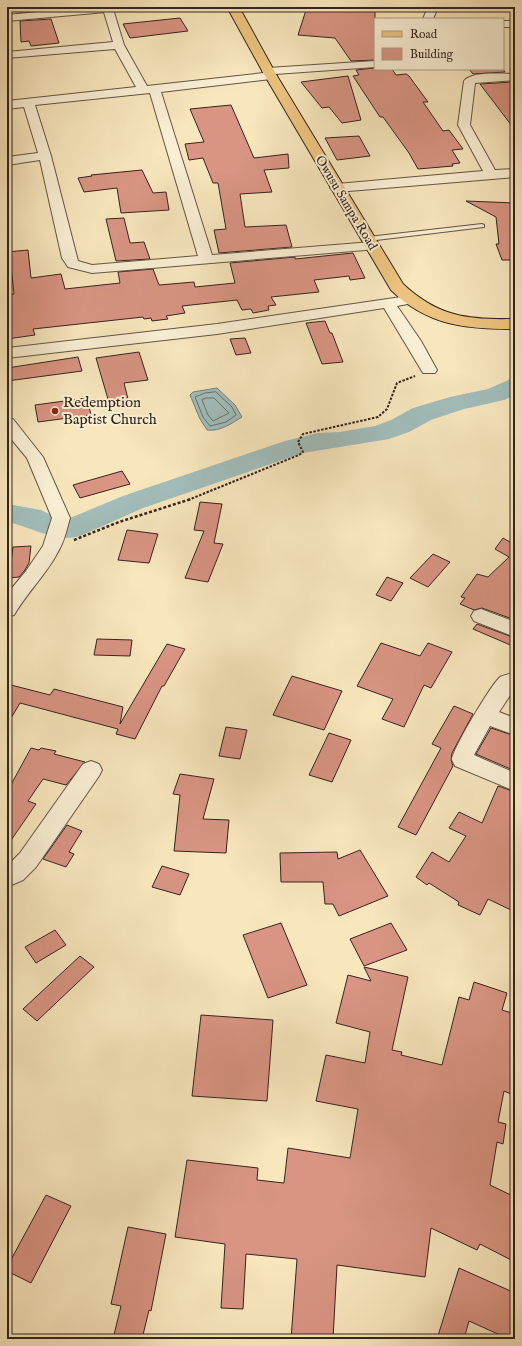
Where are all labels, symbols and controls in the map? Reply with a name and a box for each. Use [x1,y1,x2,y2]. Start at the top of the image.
legend [374,18,504,70]
text: Road [410,27,438,42]
text: Building [410,47,454,62]
street label: Owusu Sampa Road [311,153,381,253]
place label: Redemption Baptist Church [63,393,157,429]
marker: Redemption Baptist Church [50,406,60,416]

